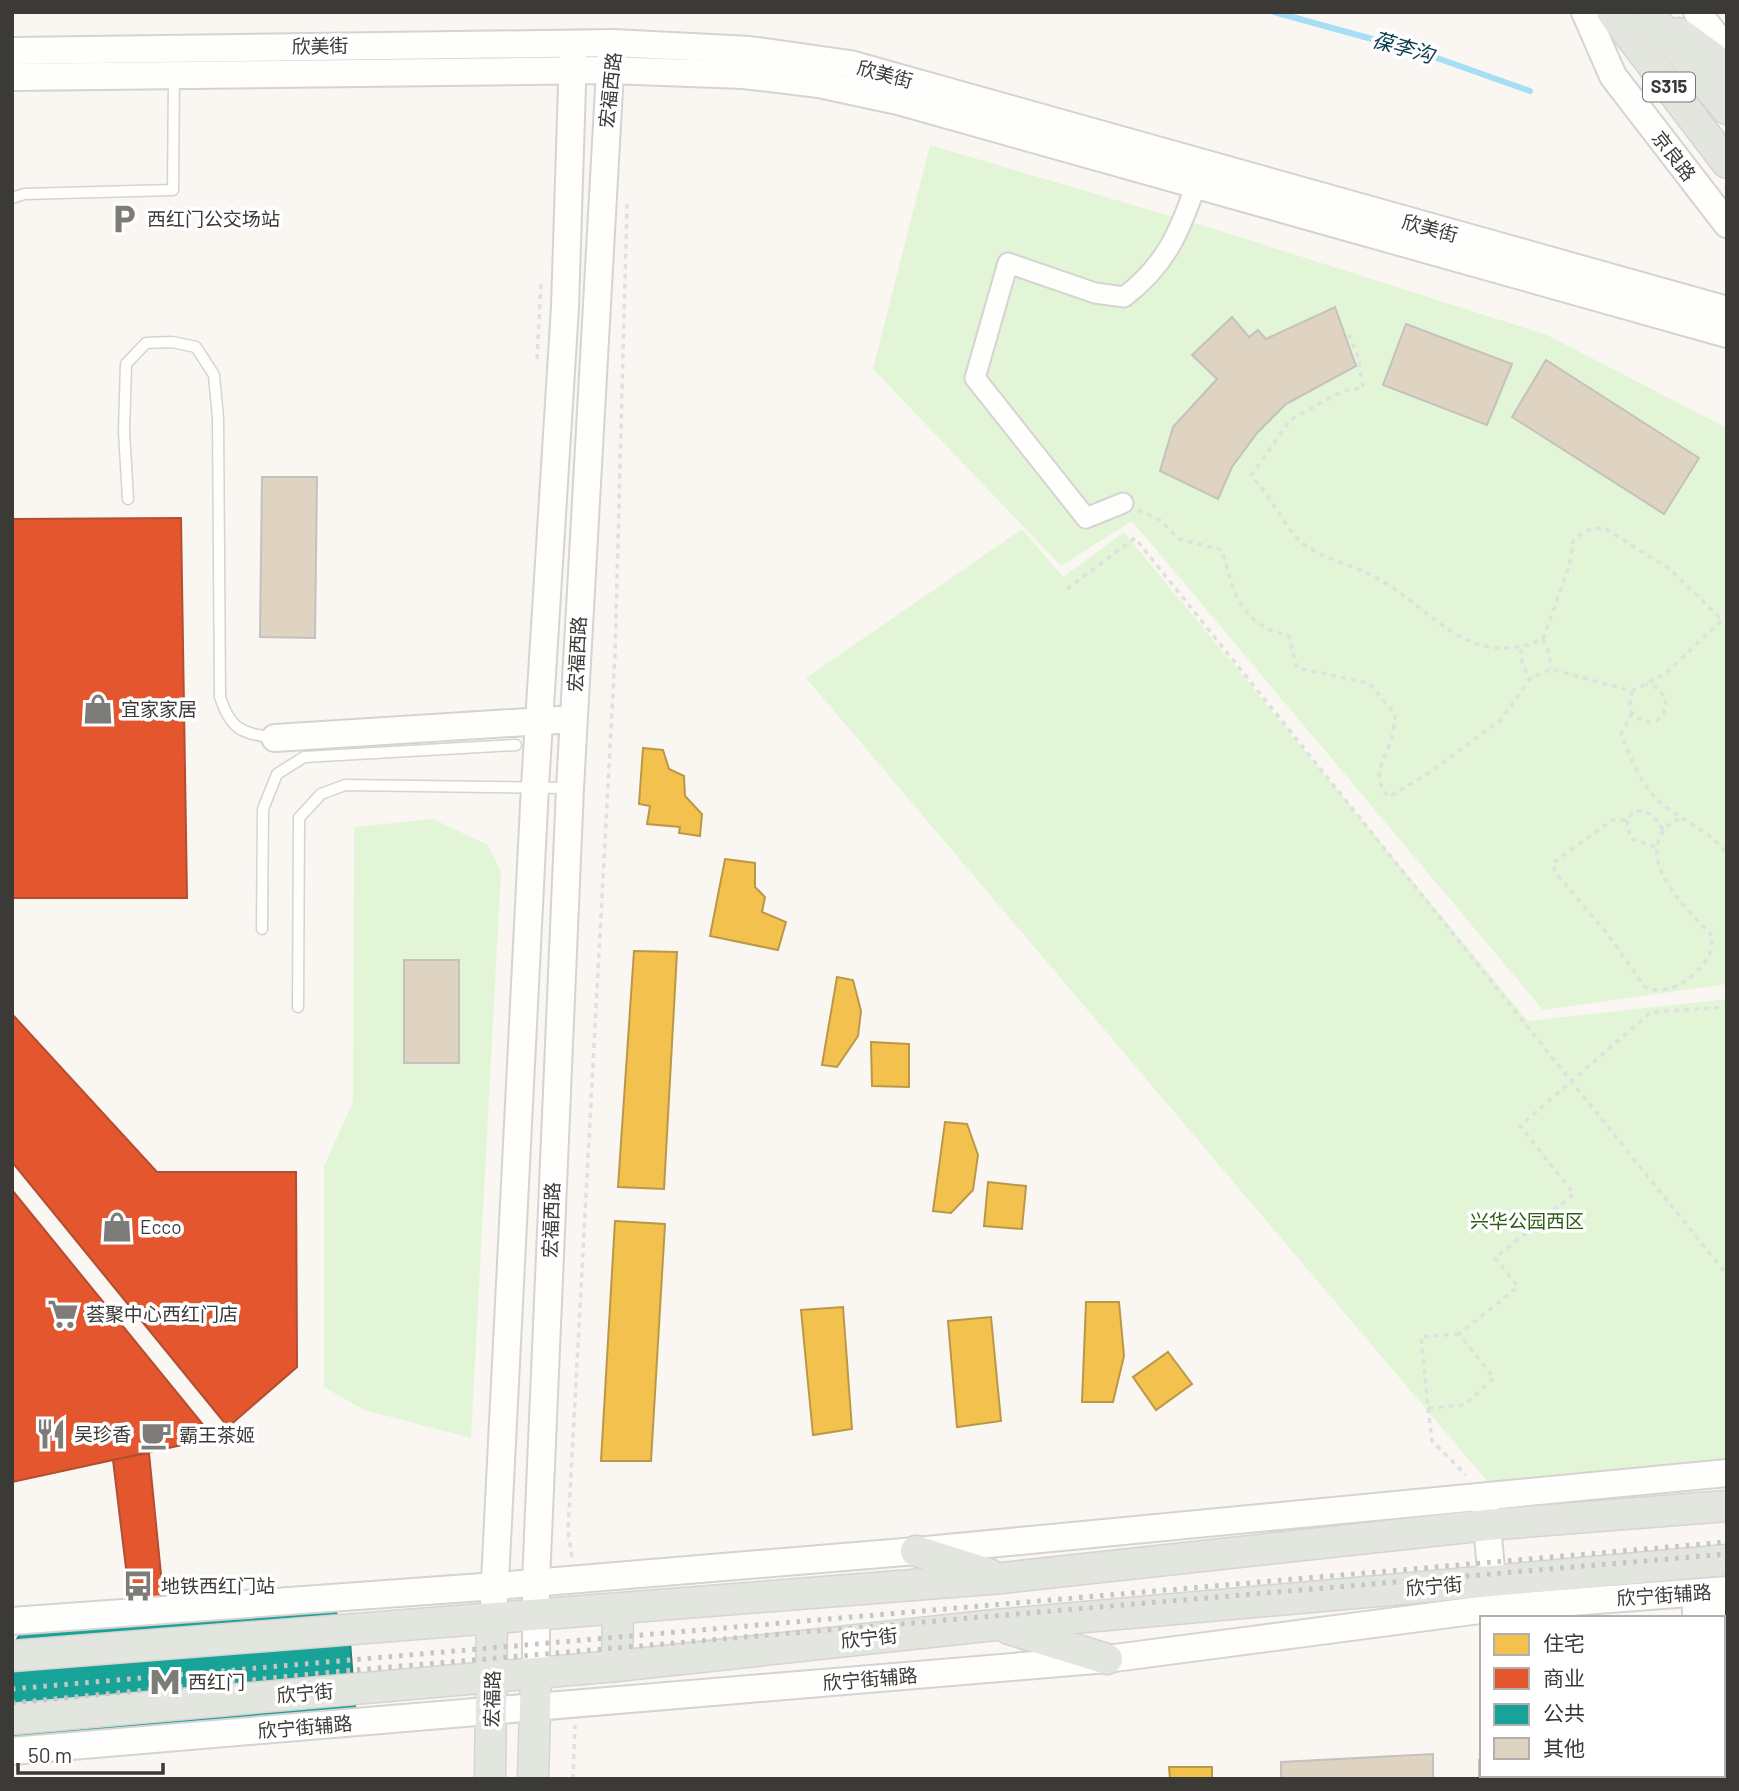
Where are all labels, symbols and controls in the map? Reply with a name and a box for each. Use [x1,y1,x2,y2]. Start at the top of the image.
water label: 葆李沟 [1370,26,1439,68]
street label: 欣美街 [291,34,349,57]
street label: 宏福西路 [594,51,625,129]
street label: 欣美街 [855,55,916,92]
road number: S315 [1643,72,1695,102]
street label: 京良路 [1648,126,1701,185]
parking icon: 西红门公交场站 [107,202,141,236]
place label: 西红门公交场站 [147,207,280,230]
street label: 欣美街 [1400,209,1461,246]
street label: 宏福西路 [563,615,590,693]
shop icon: 宜家家居 [81,692,115,726]
place label: 宜家家居 [121,697,197,720]
street label: 宏福西路 [538,1182,563,1258]
park label: 兴华公园西区 [1470,1209,1584,1232]
shop icon: Ecco [100,1210,134,1244]
place label: Ecco [140,1215,182,1238]
supermarket icon: 荟聚中心西红门店 [46,1297,80,1331]
place label: 荟聚中心西红门店 [86,1302,238,1325]
restaurant icon: 吴珍香 [34,1417,68,1451]
cafe icon: 霸王茶姬 [139,1418,173,1452]
place label: 吴珍香 [74,1422,131,1445]
place label: 霸王茶姬 [179,1423,255,1446]
bus stop icon: 地铁西红门站 [121,1569,155,1603]
street label: 欣宁街 [1405,1572,1463,1599]
place label: 地铁西红门站 [161,1574,275,1597]
street label: 欣宁街辅路 [1616,1580,1712,1609]
legend [1480,1616,1725,1777]
street label: 欣宁街 [839,1623,899,1652]
text: 住宅 [1543,1630,1585,1655]
street label: 欣宁街辅路 [822,1663,918,1694]
metro station icon: 西红门 [148,1665,182,1699]
text: 商业 [1543,1665,1585,1690]
place label: 西红门 [188,1670,245,1693]
street label: 宏福路 [480,1670,503,1728]
street label: 欣宁街 [276,1679,334,1706]
text: 公共 [1543,1700,1585,1725]
street label: 欣宁街辅路 [257,1711,353,1742]
scale bar [18,1732,163,1776]
text: 其他 [1543,1735,1585,1760]
text: 50 m [28,1742,72,1767]

